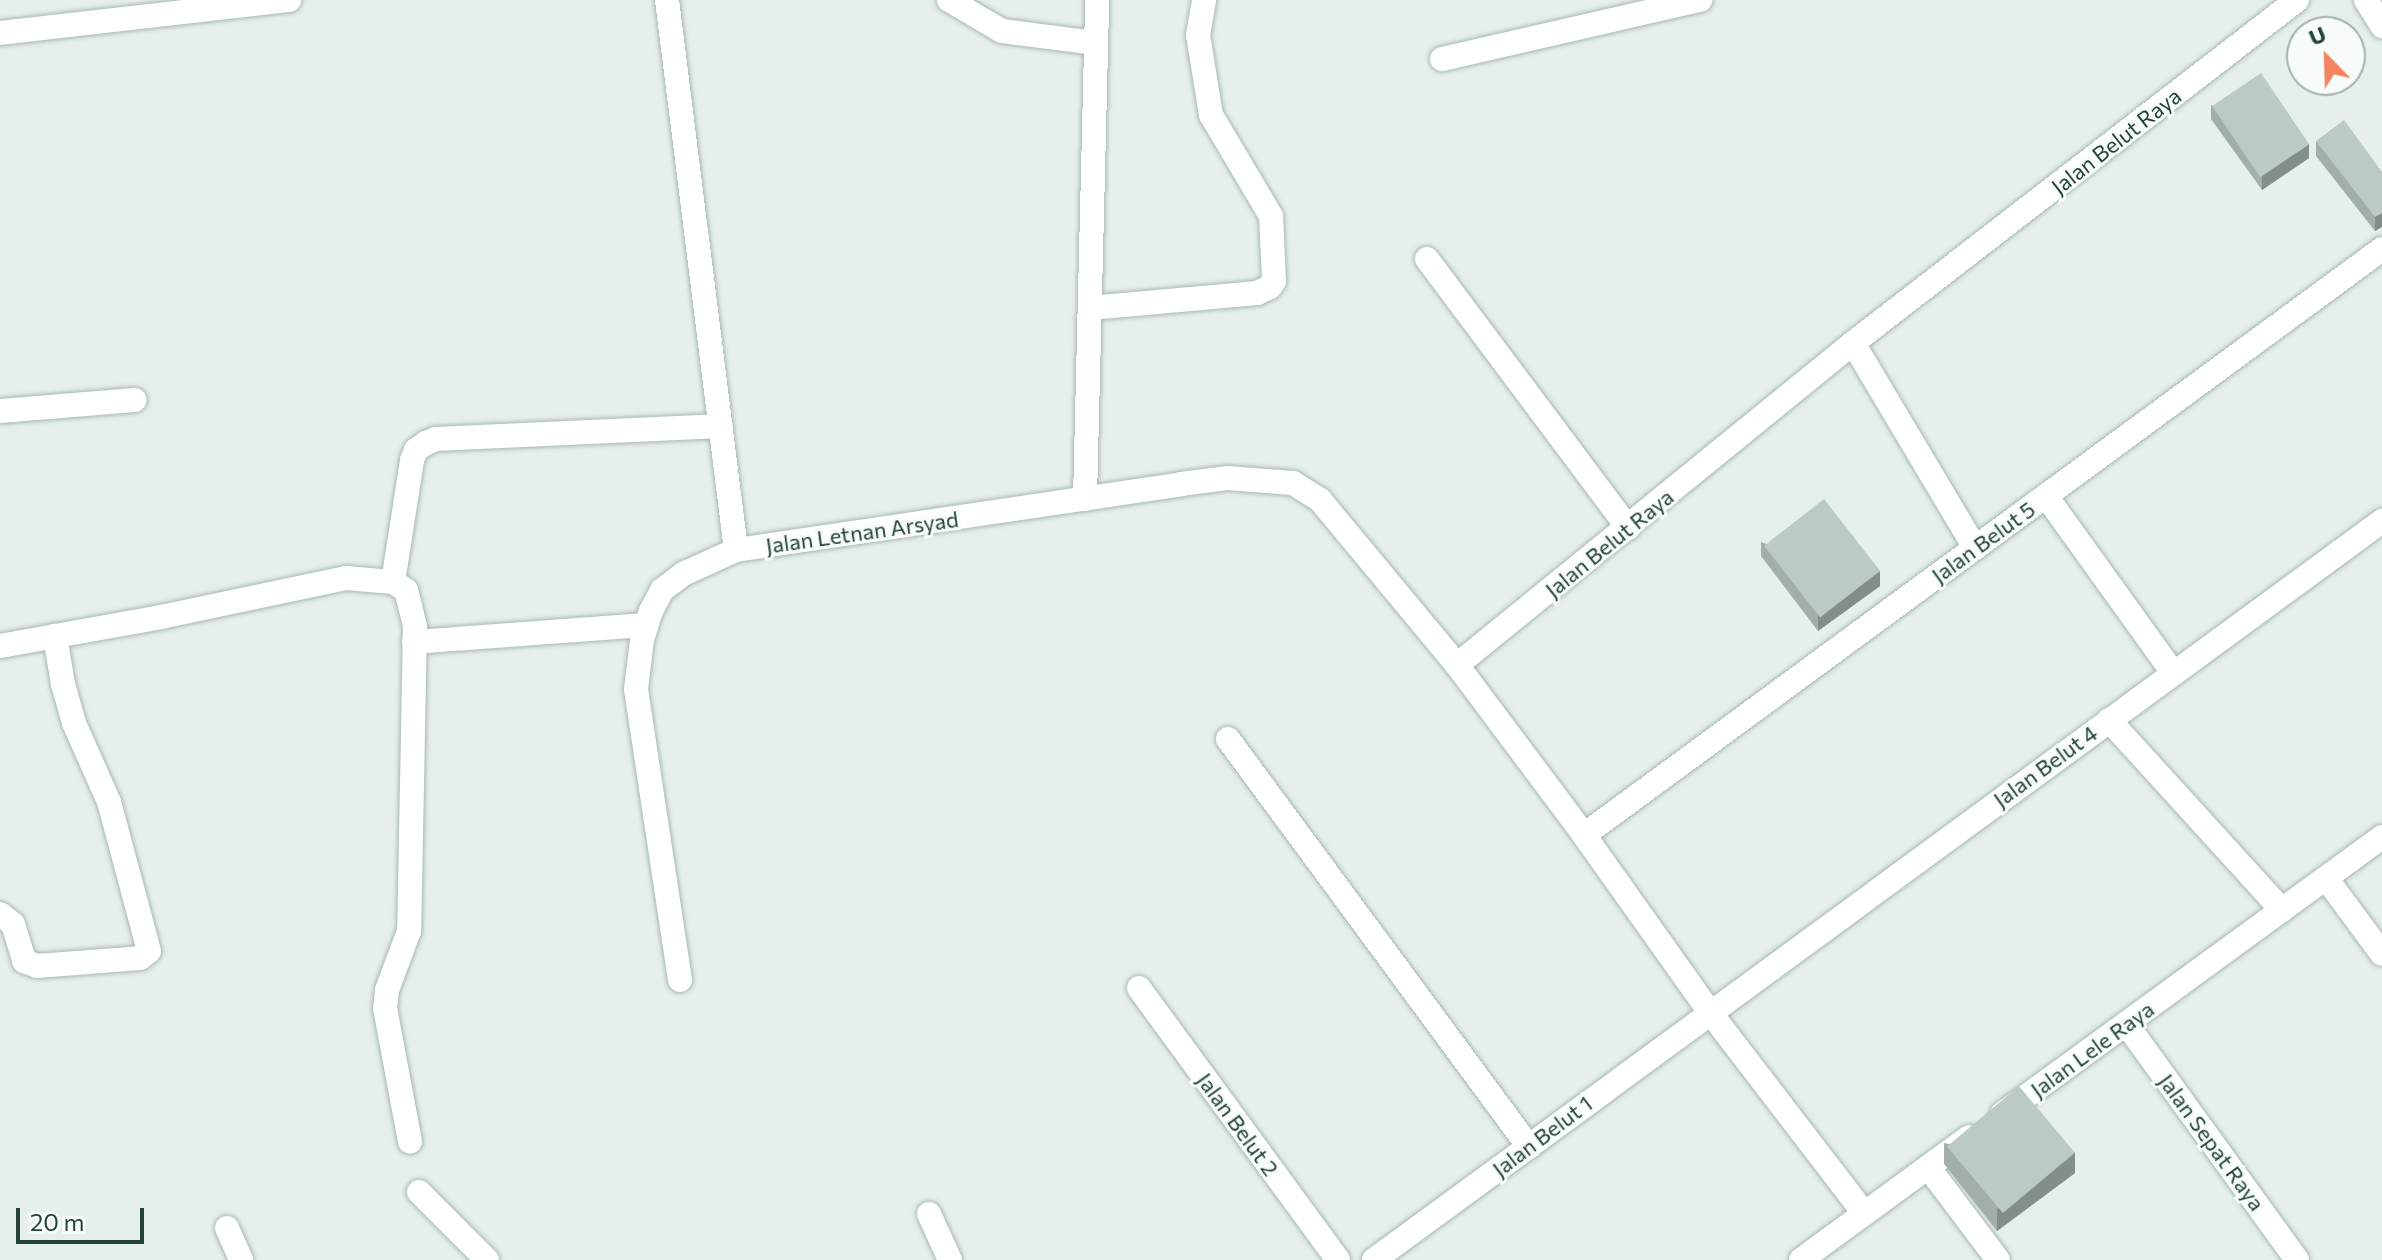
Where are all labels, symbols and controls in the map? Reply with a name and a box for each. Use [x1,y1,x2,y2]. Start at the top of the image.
north arrow [2286,16,2366,96]
text: U [2305,20,2330,51]
street label: Jalan Belut Raya [2046,82,2186,200]
street label: Jalan Belut Raya [1540,483,1678,603]
street label: Jalan Belut 5 [1926,496,2040,588]
street label: Jalan Letnan Arsyad [764,505,960,559]
street label: Jalan Belut 4 [1988,719,2102,813]
street label: Jalan Lele Raya [2025,995,2159,1103]
street label: Jalan Belut 2 [1192,1067,1284,1181]
street label: Jalan Sepat Raya [2154,1068,2270,1216]
street label: Jalan Belut 1 [1487,1090,1597,1182]
scale bar [20,1192,148,1242]
text: 20 m [30,1207,84,1236]

